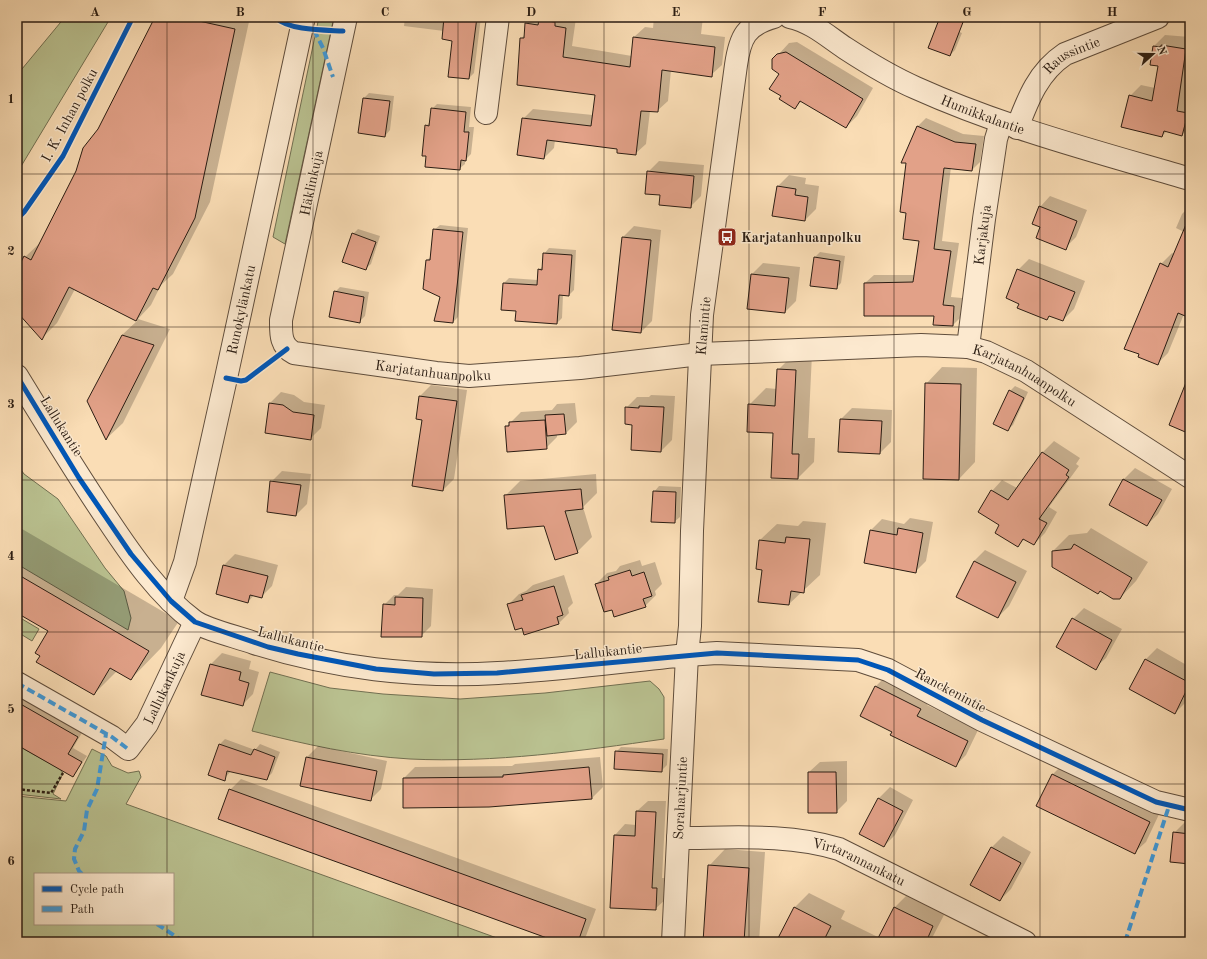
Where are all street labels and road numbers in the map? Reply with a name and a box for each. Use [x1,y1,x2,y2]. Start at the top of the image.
street label: Raussintie [1041,35,1102,77]
street label: I. K. Inhan polku [39,66,101,164]
street label: Humikkalantie [938,93,1026,137]
street label: Häklinkuja [298,149,326,217]
street label: Karjakuja [972,204,994,266]
street label: Runokylänkatu [225,263,258,356]
street label: Klamintie [694,296,714,356]
street label: Karjatanhuanpolku [971,343,1079,410]
street label: Karjatanhuanpolku [374,358,492,384]
street label: Lallukantie [37,394,85,459]
street label: Lallukantie [256,625,326,655]
street label: Lallukantie [573,641,643,663]
street label: Lallukankuja [142,649,188,727]
street label: Ranckenintie [913,666,988,715]
street label: Soraharjuntie [672,756,690,840]
street label: Virtarannankatu [811,837,908,889]

